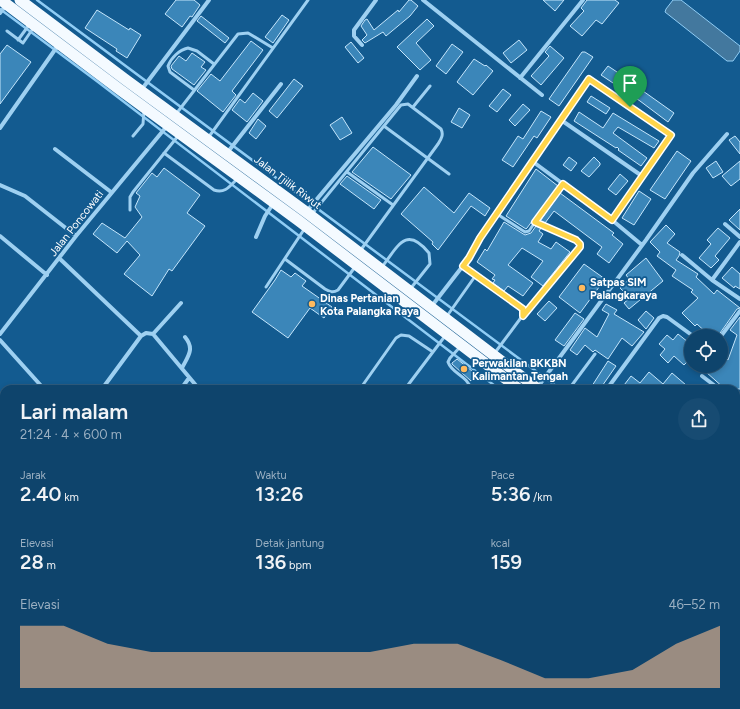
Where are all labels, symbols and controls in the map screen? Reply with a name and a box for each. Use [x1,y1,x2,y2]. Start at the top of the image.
pin [613,66,647,107]
icon: arrive [619,72,641,94]
street label: Jalan Tjilik Riwut [251,153,324,212]
street label: Jalan Poncowati [47,188,106,259]
place label: Satpas SIM Palangkaraya [590,276,657,302]
marker: Satpas SIM Palangkaraya [577,283,587,293]
place label: Dinas Pertanian Kota Palangka Raya [320,292,419,318]
marker: Dinas Pertanian Kota Palangka Raya [307,299,317,309]
map controls [684,329,728,373]
button: locate [684,329,728,373]
place label: Perwakilan BKKBN Kalimantan Tengah [472,357,568,383]
marker: Perwakilan BKKBN Kalimantan Tengah [459,364,469,374]
text: Lari malam [20,398,128,425]
button: share [678,398,720,440]
text: 21:24 · 4 × 600 m [20,427,122,442]
text: Jarak [20,469,46,482]
text: Waktu [255,469,287,482]
text: Pace [491,469,514,482]
text: 2.40 [20,482,62,506]
text: 13:26 [255,482,303,506]
text: 5:36 [491,482,530,506]
text: km [62,491,79,504]
text: /km [530,491,552,504]
text: Elevasi [20,537,54,550]
text: Detak jantung [255,537,324,550]
text: kcal [491,537,510,550]
text: 28 [20,550,44,574]
text: 136 [255,550,286,574]
text: 159 [491,550,522,574]
text: m [44,559,56,572]
text: bpm [286,559,311,572]
text: Elevasi [20,597,60,612]
text: 46–52 m [668,597,720,612]

